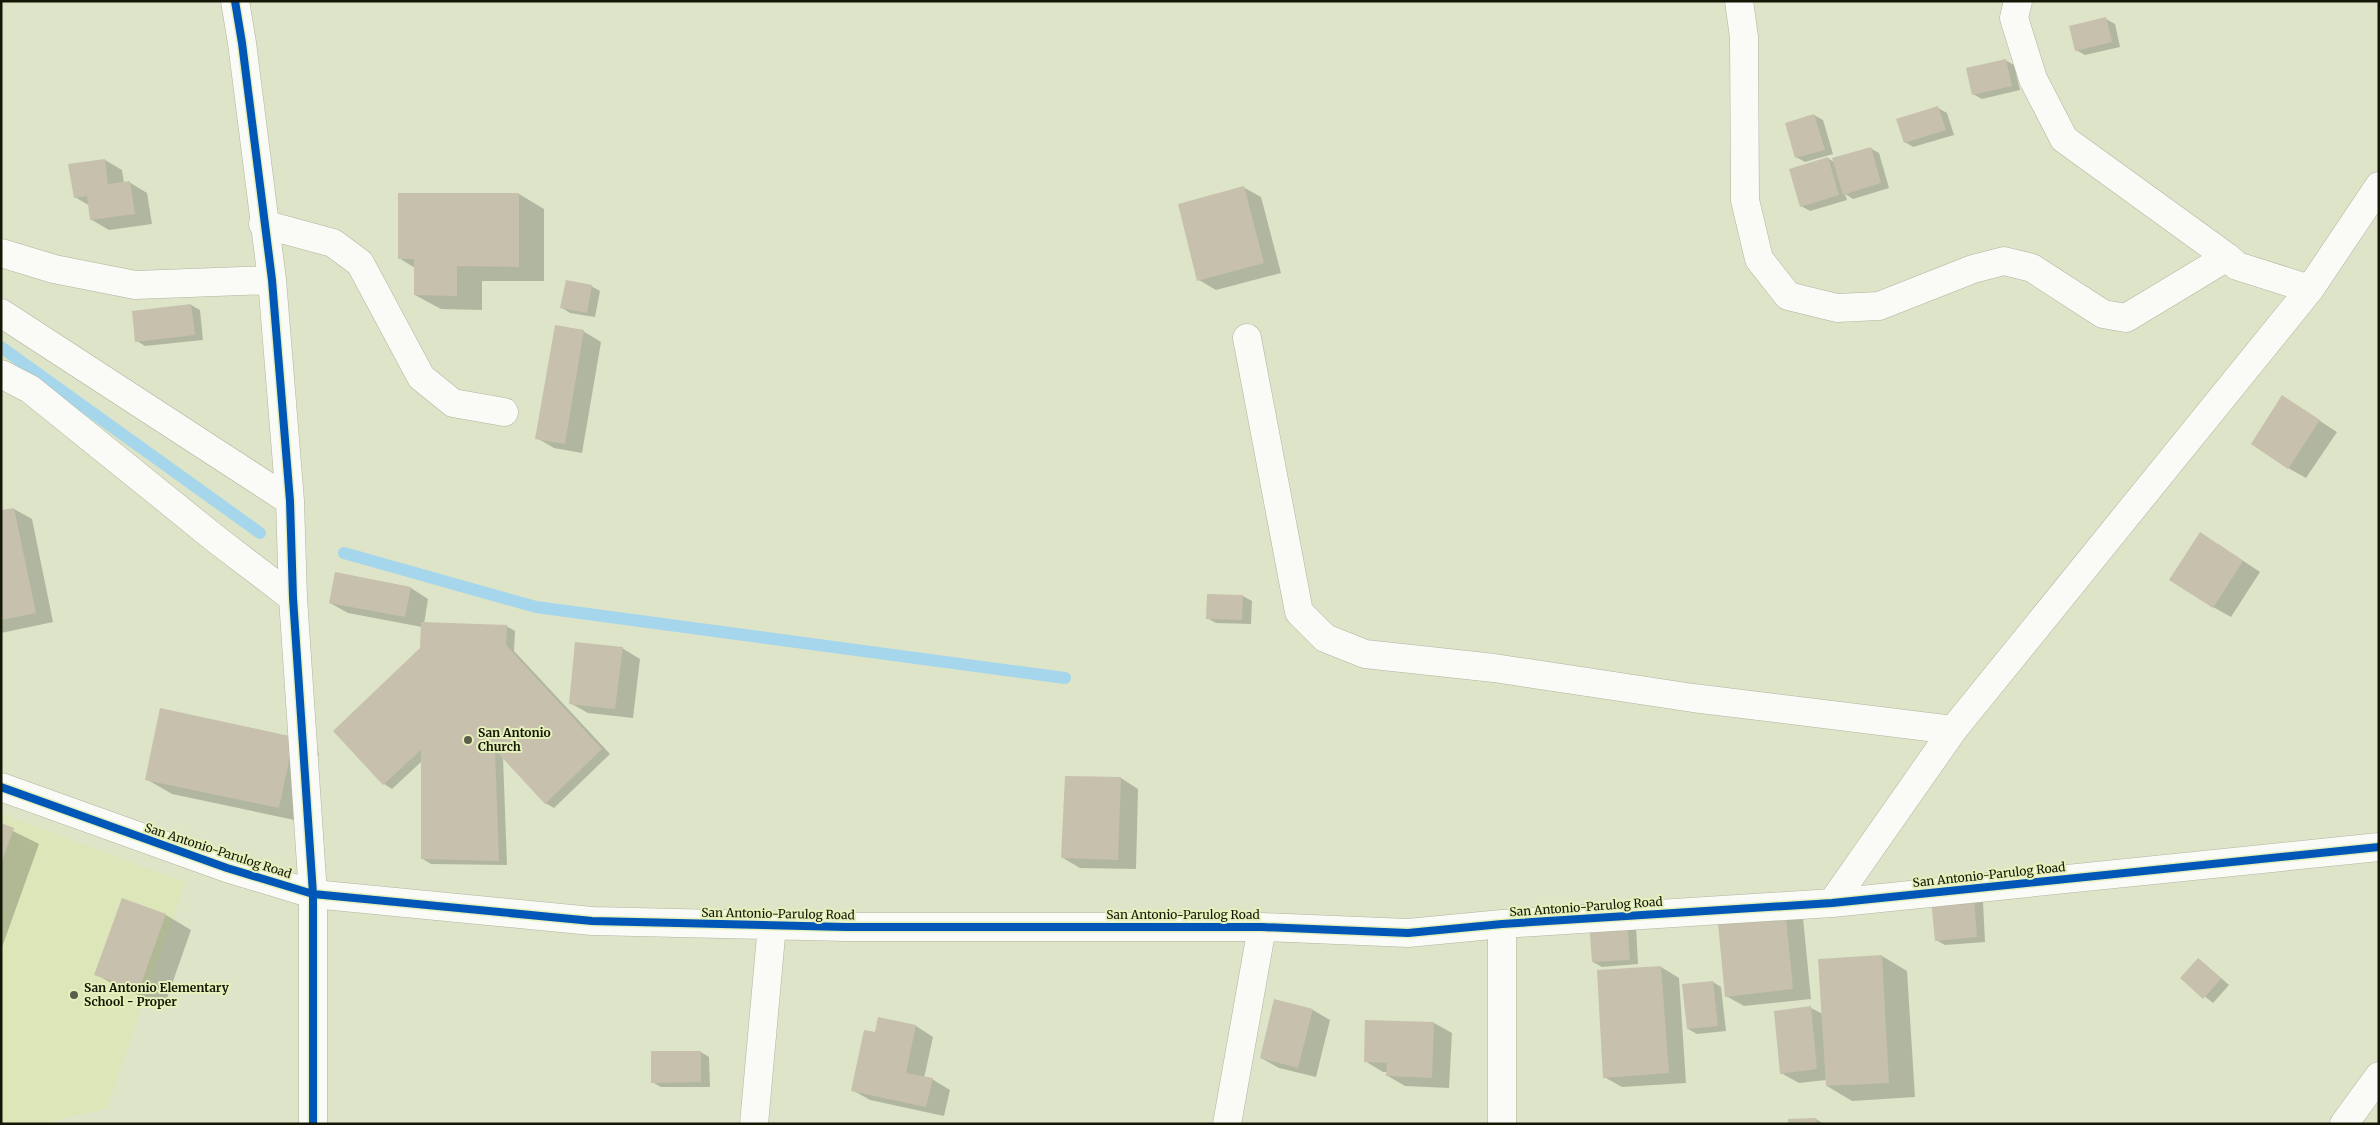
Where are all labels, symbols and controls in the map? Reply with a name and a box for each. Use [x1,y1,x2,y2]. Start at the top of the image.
place label: San Antonio Church [478,725,551,754]
marker: San Antonio Church [462,734,474,746]
street label: San Antonio-Parulog Road [143,820,293,881]
street label: San Antonio-Parulog Road [1912,859,2066,890]
street label: San Antonio-Parulog Road [1509,894,1663,919]
street label: San Antonio-Parulog Road [701,905,855,922]
street label: San Antonio-Parulog Road [1106,907,1260,922]
place label: San Antonio Elementary School - Proper [84,980,230,1009]
marker: San Antonio Elementary School - Proper [68,989,80,1001]

